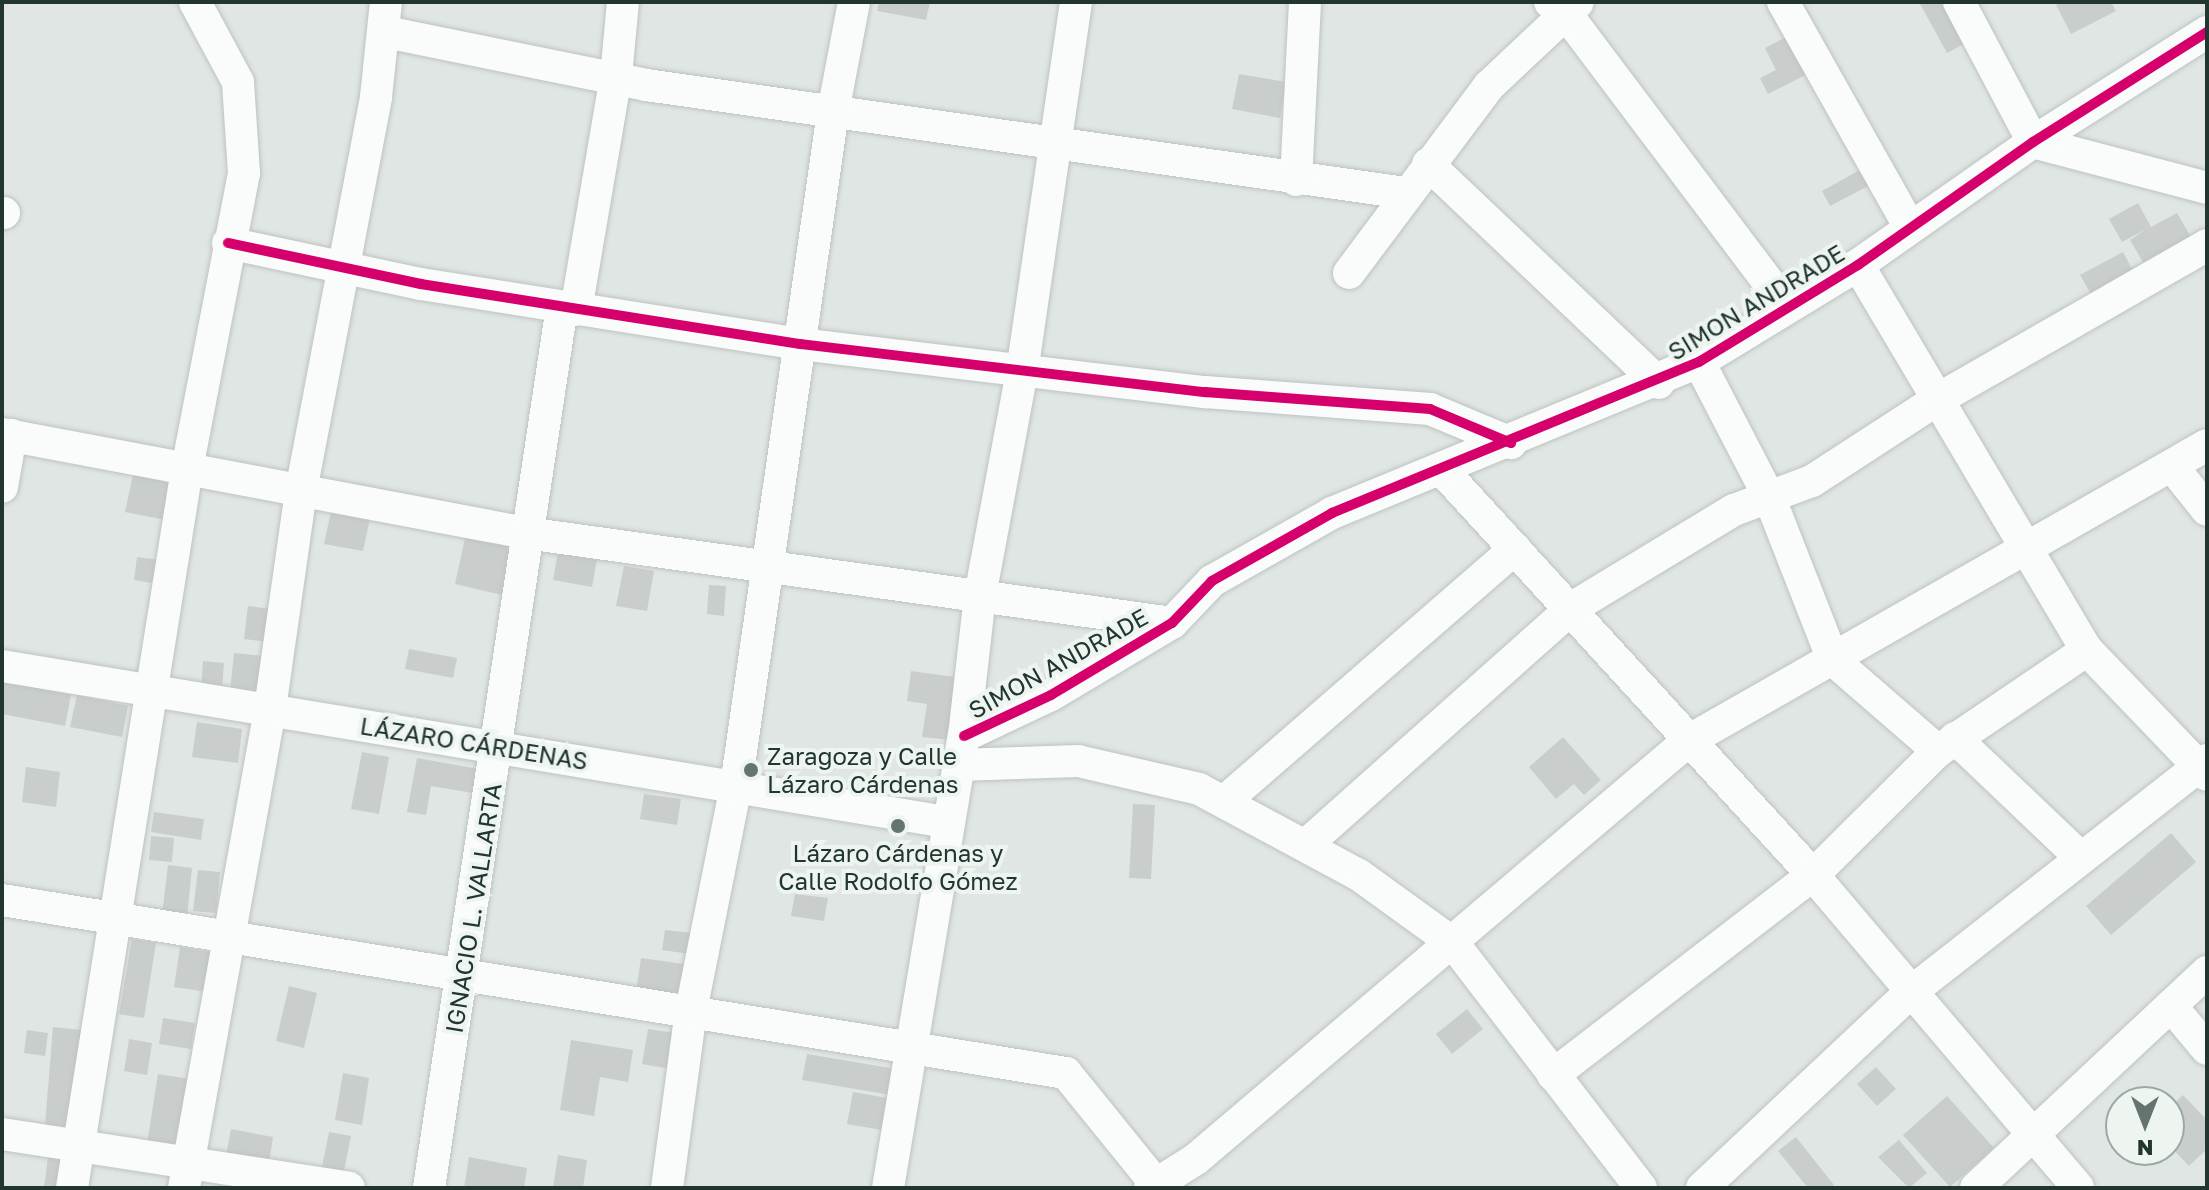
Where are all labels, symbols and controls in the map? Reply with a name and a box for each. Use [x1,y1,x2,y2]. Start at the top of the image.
street label: SIMON ANDRADE [1663,238,1849,366]
street label: SIMON ANDRADE [963,602,1153,724]
street label: LÁZARO CÁRDENAS [358,711,590,775]
place label: Zaragoza y Calle Lázaro Cárdenas [767,742,959,798]
marker: Zaragoza y Calle Lázaro Cárdenas [742,761,760,779]
street label: IGNACIO L. VALLARTA [439,781,507,1035]
marker: Lázaro Cárdenas y Calle Rodolfo Gómez [889,817,907,835]
place label: Lázaro Cárdenas y Calle Rodolfo Gómez [778,839,1018,895]
north arrow [2105,1086,2185,1166]
text: N [2137,1135,2153,1162]

